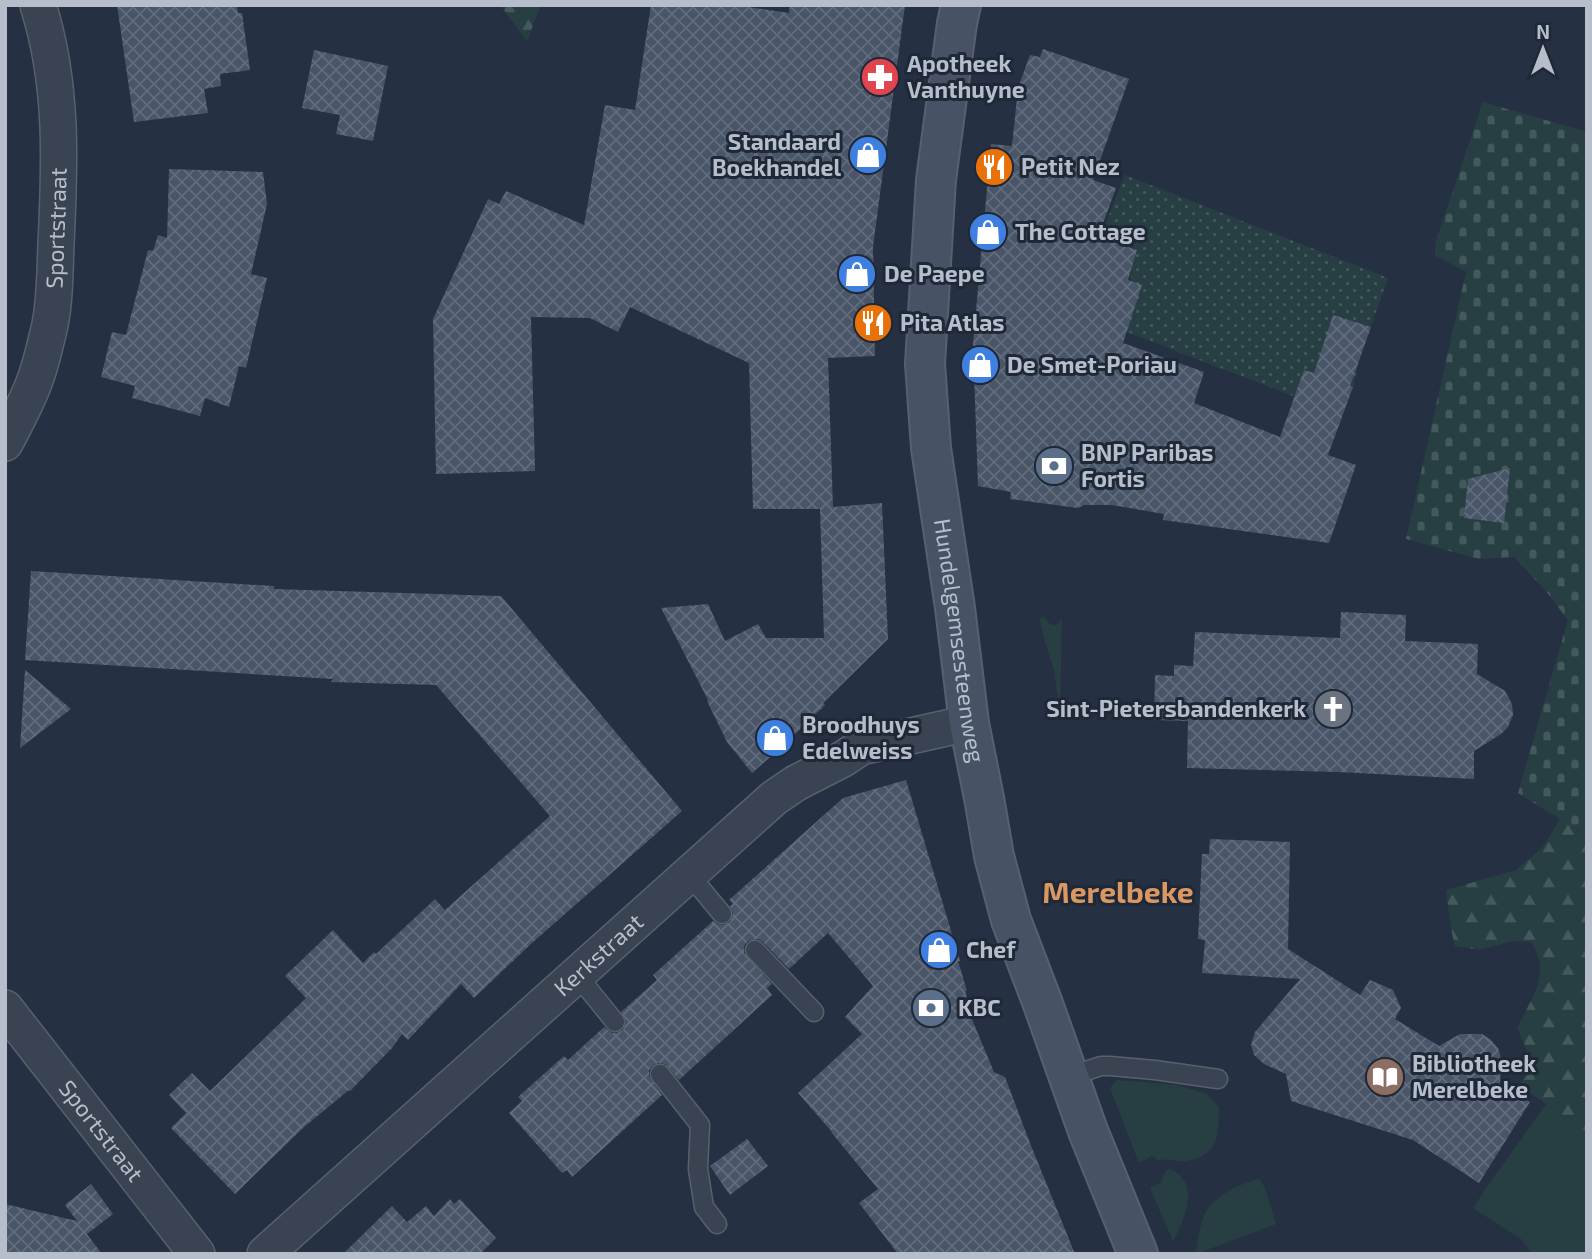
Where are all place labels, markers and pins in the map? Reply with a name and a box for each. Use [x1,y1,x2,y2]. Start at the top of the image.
place label: Apotheek Vanthuyne [907,49,1025,103]
pharmacy icon: Apotheek Vanthuyne [859,56,901,98]
place label: Standaard Boekhandel [712,127,841,181]
shop icon: Standaard Boekhandel [847,134,889,176]
restaurant icon: Petit Nez [973,146,1015,188]
place label: Petit Nez [1021,152,1120,180]
shop icon: The Cottage [967,211,1009,253]
place label: The Cottage [1015,217,1146,245]
shop icon: De Paepe [836,253,878,295]
place label: De Paepe [884,259,985,287]
restaurant icon: Pita Atlas [852,302,894,344]
place label: Pita Atlas [900,308,1005,336]
shop icon: De Smet-Poriau [959,344,1001,386]
place label: De Smet-Poriau [1007,350,1177,378]
place label: BNP Paribas Fortis [1081,438,1213,492]
bank icon: BNP Paribas Fortis [1033,445,1075,487]
church icon: Sint-Pietersbandenkerk [1312,688,1354,730]
place label: Sint-Pietersbandenkerk [1046,694,1306,722]
place label: Broodhuys Edelweiss [802,710,920,764]
shop icon: Broodhuys Edelweiss [754,717,796,759]
shop icon: Chef [918,929,960,971]
place label: Chef [966,935,1016,963]
bank icon: KBC [910,987,952,1029]
place label: KBC [958,993,1001,1021]
place label: Bibliotheek Merelbeke [1412,1049,1536,1103]
library icon: Bibliotheek Merelbeke [1364,1056,1406,1098]

